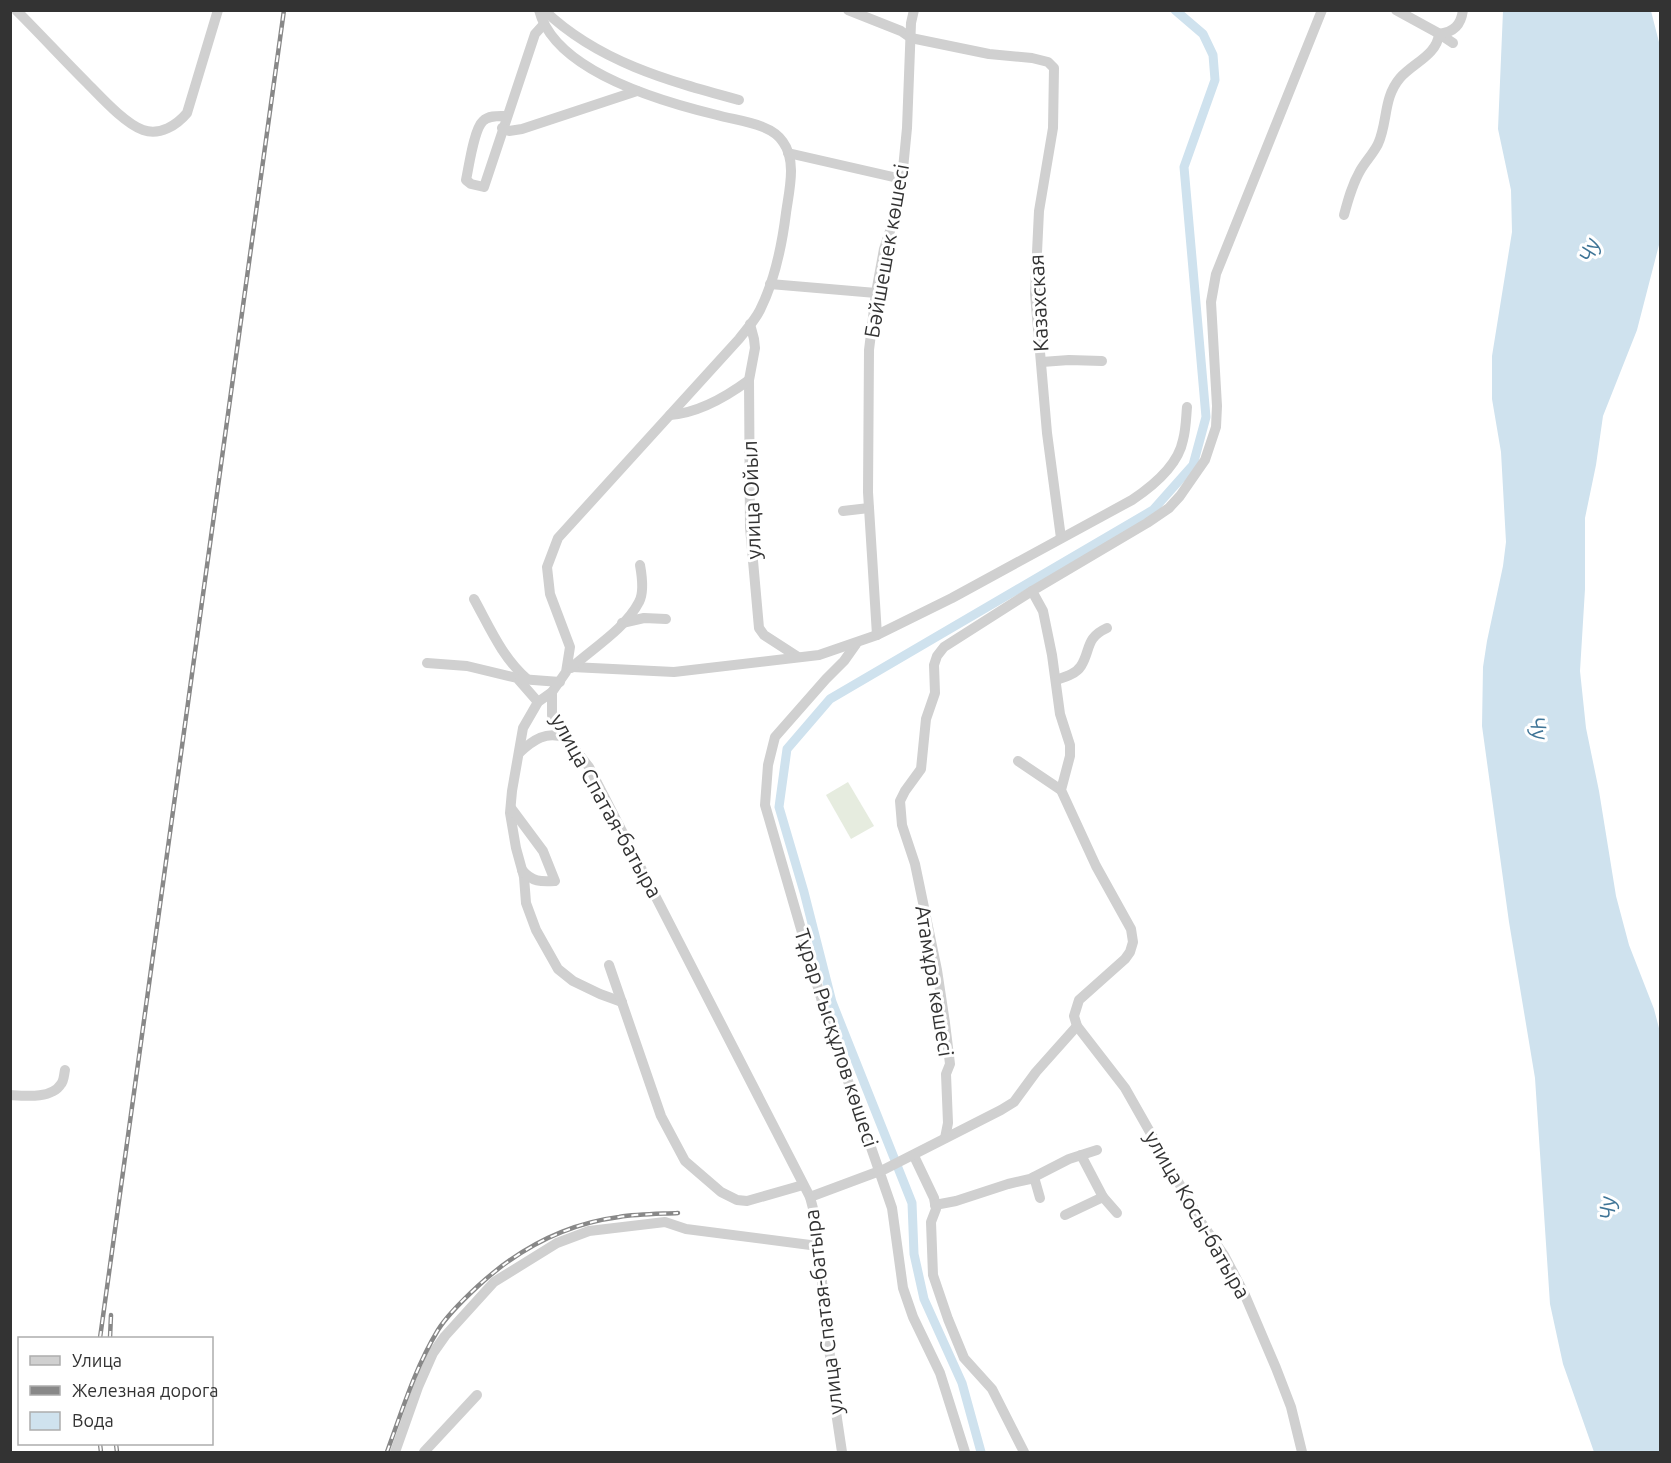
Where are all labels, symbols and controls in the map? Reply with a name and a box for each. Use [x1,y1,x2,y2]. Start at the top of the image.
street label: Бәйшешек көшесі [859,162,913,340]
water label: Чу [1573,234,1604,265]
street label: Казахская [1023,254,1053,352]
street label: улица Ойыл [737,440,765,560]
street label: улица Спатая-батыра [546,709,667,902]
water label: Чу [1525,714,1554,742]
street label: Атамұра көшесі [911,904,959,1058]
street label: Тұрар Рысқұлов көшесі [790,926,884,1150]
street label: улица Косы-батыра [1140,1126,1256,1303]
water label: Чу [1594,1196,1619,1220]
street label: улица Спатая-батыра [799,1208,848,1416]
legend [18,1337,213,1445]
text: Улица [72,1350,122,1370]
text: Железная дорога [72,1380,219,1400]
text: Вода [72,1410,114,1430]

